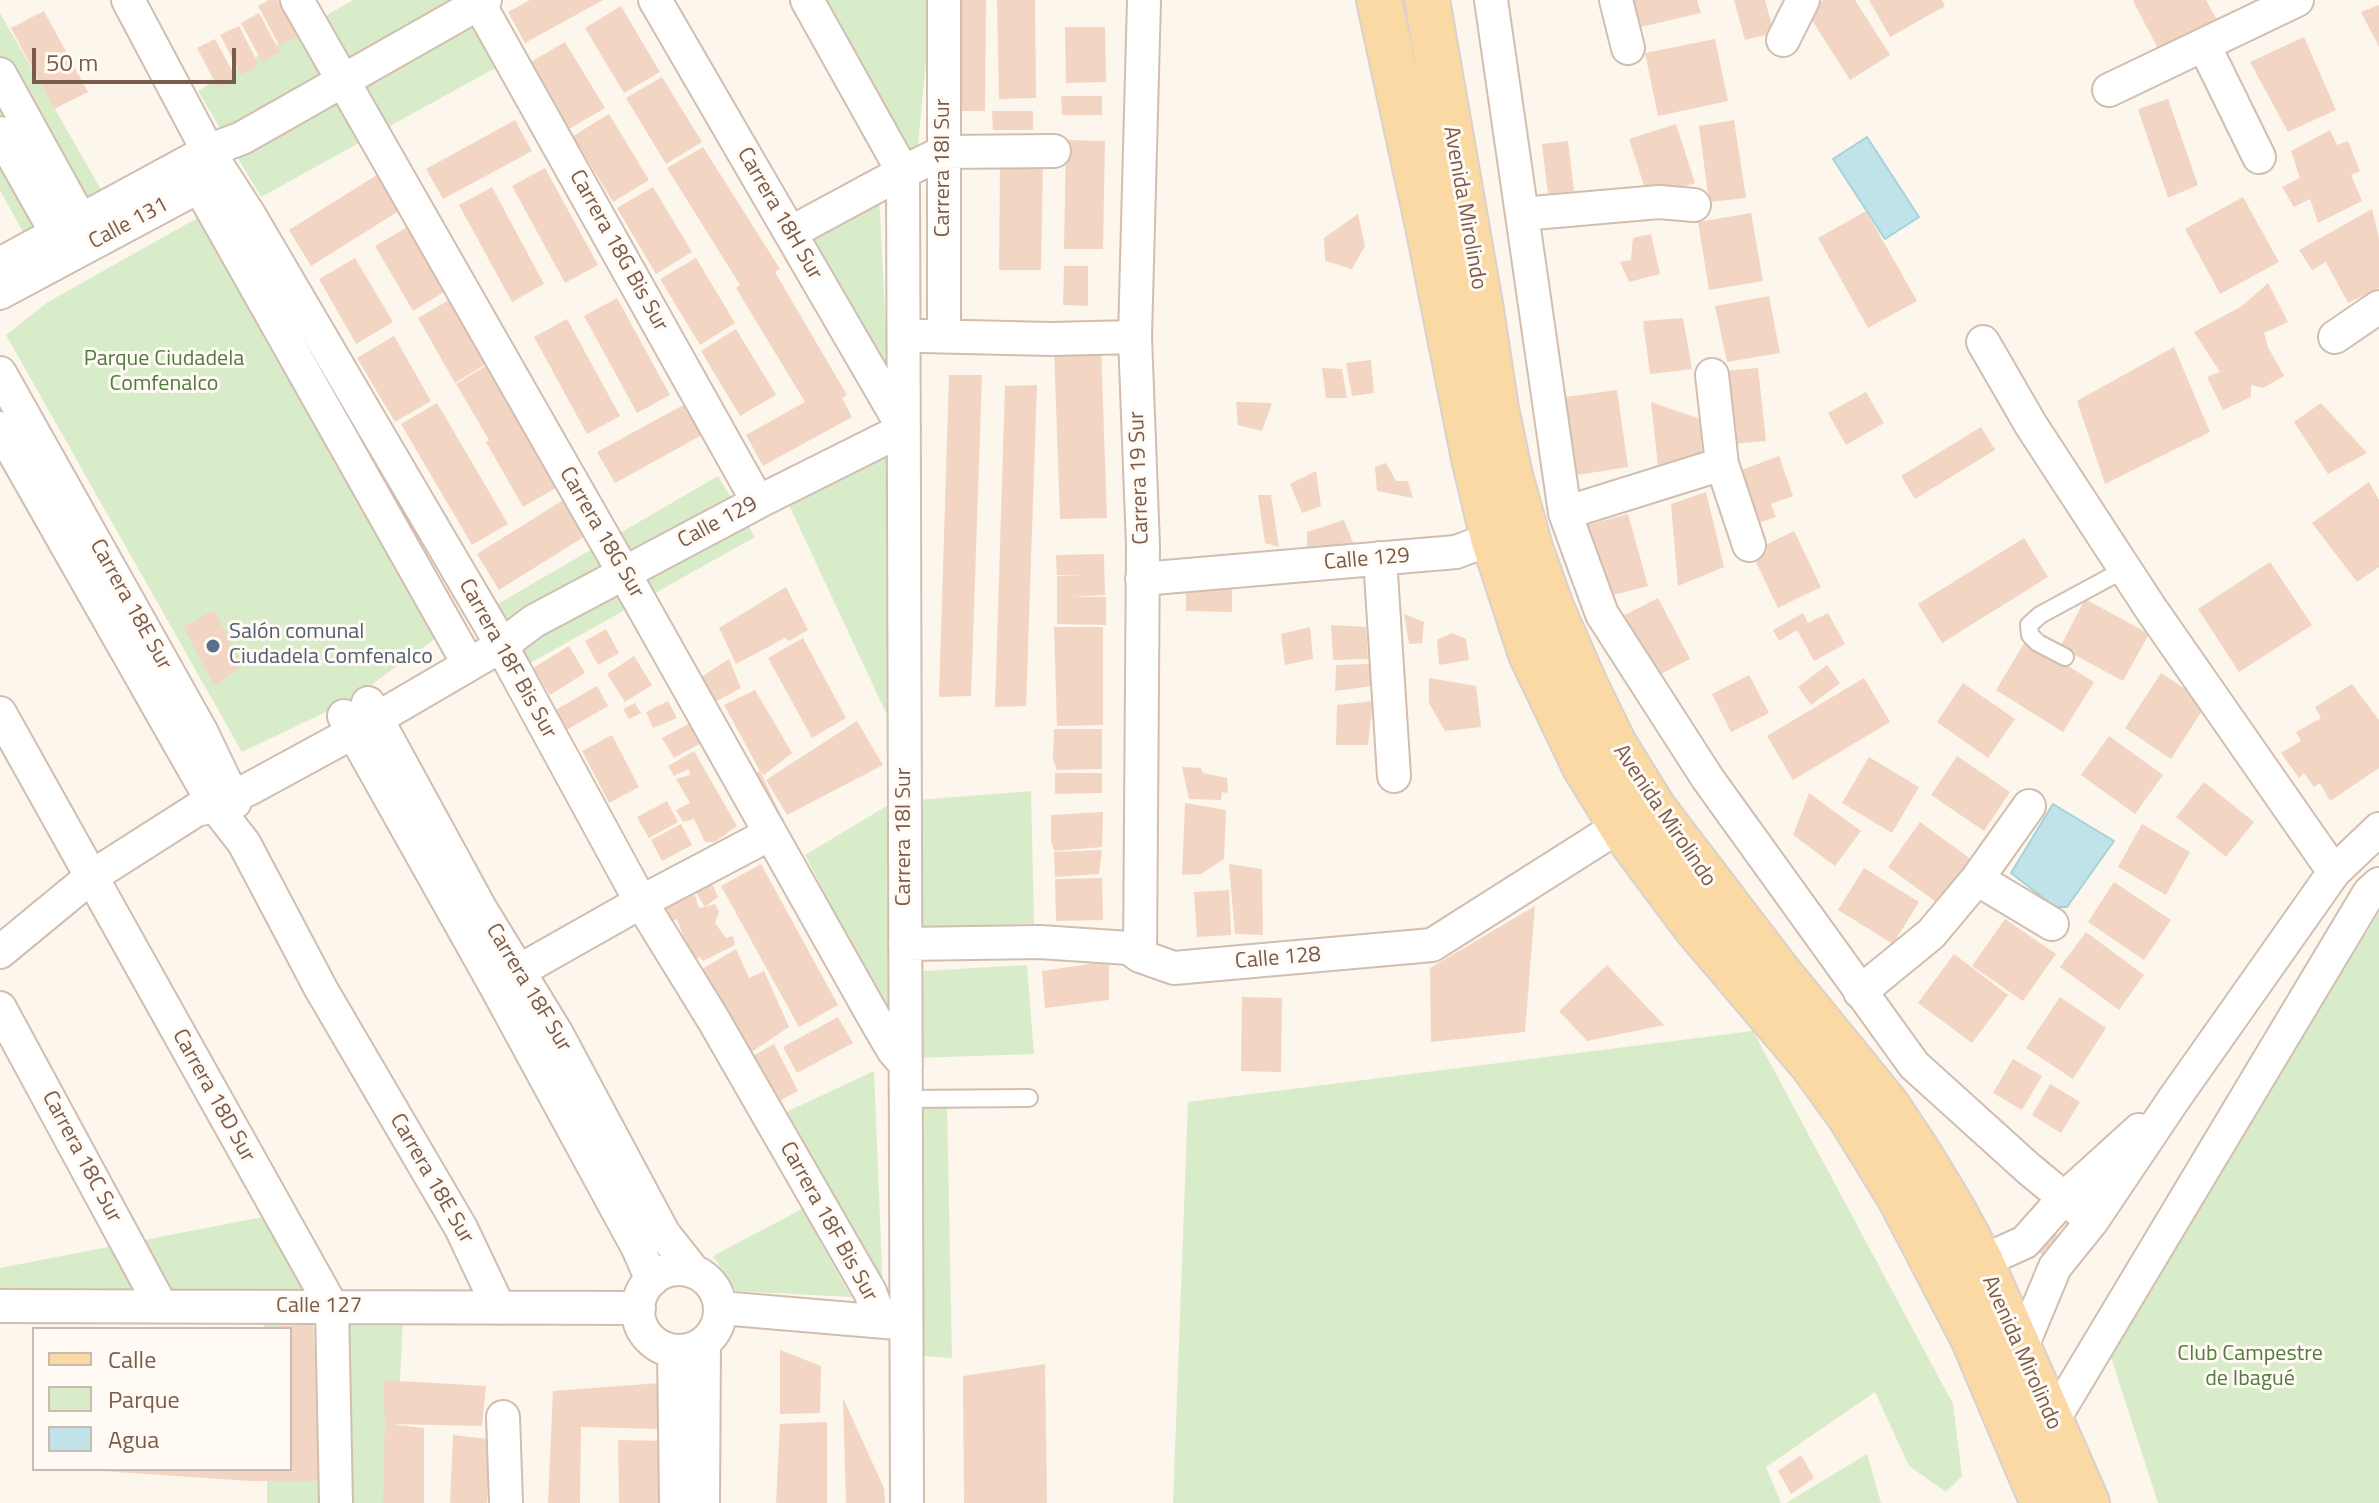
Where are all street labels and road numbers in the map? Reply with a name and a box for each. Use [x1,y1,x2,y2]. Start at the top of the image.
street label: Carrera 18I Sur [931,99,957,237]
street label: Avenida Mirolindo [1437,124,1491,292]
street label: Carrera 18H Sur [731,143,827,285]
street label: Carrera 18G Bis Sur [563,166,673,336]
street label: Calle 131 [85,192,173,256]
street label: Carrera 19 Sur [1124,411,1156,545]
street label: Carrera 18G Sur [553,463,649,603]
street label: Calle 129 [674,491,762,555]
street label: Carrera 18E Sur [83,535,177,675]
street label: Calle 129 [1323,543,1411,577]
street label: Carrera 18F Bis Sur [452,575,562,743]
street label: Avenida Mirolindo [1607,740,1721,892]
street label: Carrera 18I Sur [892,768,918,906]
street label: Carrera 18F Sur [479,919,577,1057]
street label: Calle 128 [1234,942,1322,976]
street label: Carrera 18D Sur [166,1025,260,1167]
street label: Carrera 18C Sur [35,1087,127,1227]
street label: Carrera 18E Sur [383,1109,479,1249]
street label: Carrera 18F Bis Sur [773,1138,883,1306]
street label: Avenida Mirolindo [1975,1272,2067,1434]
street label: Calle 127 [276,1294,362,1320]

